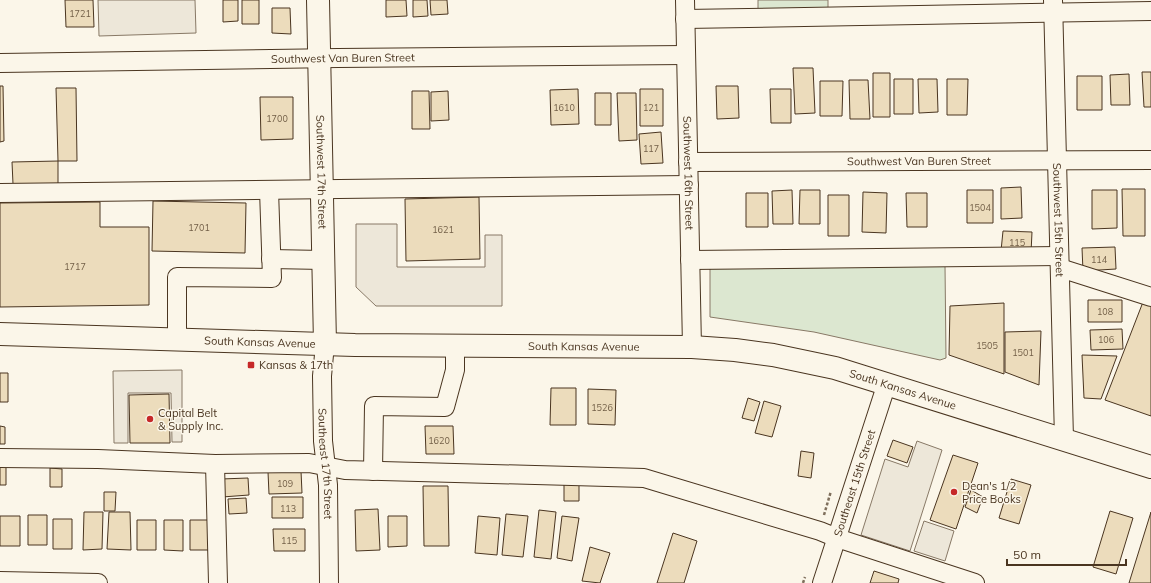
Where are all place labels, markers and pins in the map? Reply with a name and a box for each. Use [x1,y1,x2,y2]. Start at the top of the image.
place label: Kansas & 17th [259,358,333,372]
marker: Kansas & 17th [246,360,256,370]
place label: Capital Belt & Supply Inc. [158,406,223,433]
marker: Capital Belt & Supply Inc. [145,414,155,424]
place label: Dean's 1/2 Price Books [962,479,1021,506]
marker: Dean's 1/2 Price Books [949,487,959,497]

